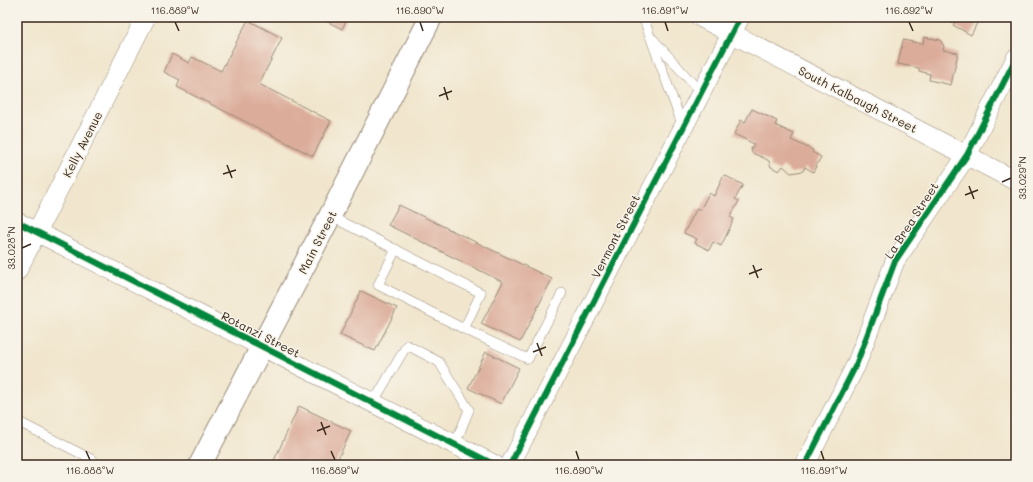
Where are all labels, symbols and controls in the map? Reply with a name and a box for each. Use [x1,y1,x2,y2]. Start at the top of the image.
text: 116.889°W [151,3,200,17]
text: 116.890°W [396,3,445,17]
text: 116.891°W [642,3,689,17]
text: 116.892°W [885,3,933,17]
street label: South Kalbaugh Street [796,62,920,136]
street label: Kelly Avenue [58,108,106,180]
text: 33.029°N [1015,156,1029,200]
street label: La Brea Street [880,179,942,261]
street label: Vermont Street [587,191,643,281]
street label: Main Street [294,207,340,277]
text: 33.028°N [4,226,18,270]
street label: Rotanzi Street [219,307,303,361]
text: 116.888°W [66,463,115,477]
text: 116.889°W [311,463,360,477]
text: 116.890°W [555,463,604,477]
text: 116.891°W [801,463,848,477]

